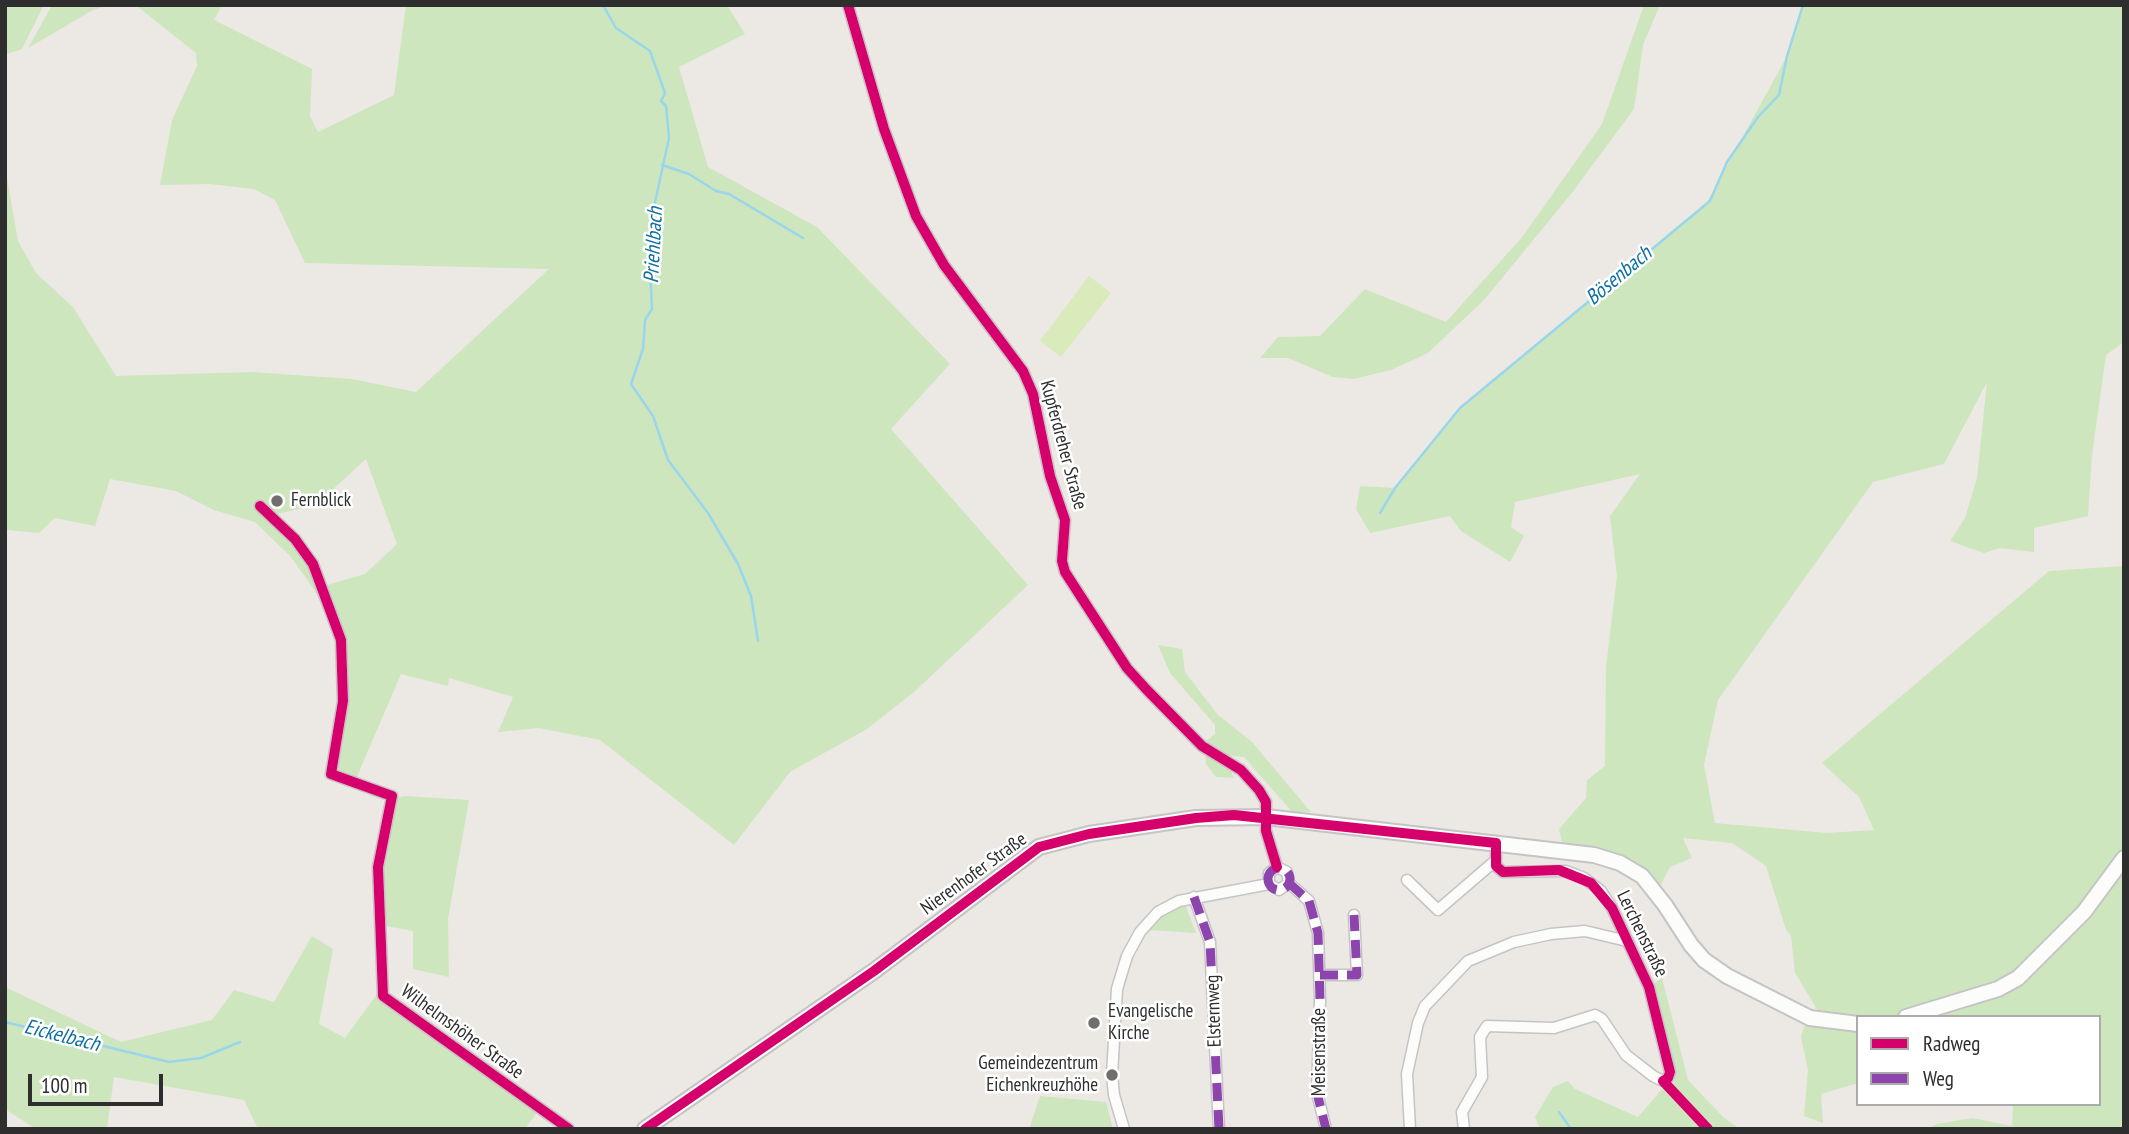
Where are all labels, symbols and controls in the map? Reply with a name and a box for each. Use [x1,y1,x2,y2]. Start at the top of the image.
water label: Priehlbach [639,206,669,284]
water label: Bösenbach [1581,241,1657,311]
street label: Kupferdreher Straße [1035,378,1091,512]
place label: Fernblick [291,490,351,512]
marker: Fernblick [269,493,285,509]
street label: Nierenhofer Straße [917,828,1031,920]
street label: Lerchenstraße [1611,887,1673,981]
street label: Elsternweg [1201,974,1227,1048]
street label: Wilhelmshöher Straße [396,980,528,1084]
place label: Evangelische Kirche [1108,1001,1193,1045]
street label: Meisenstraße [1309,1008,1331,1096]
water label: Eickelbach [22,1014,102,1058]
marker: Evangelische Kirche [1086,1015,1102,1031]
legend [1856,1015,2101,1106]
text: Radweg [1923,1030,1980,1057]
place label: Gemeindezentrum Eichenkreuzhöhe [978,1053,1098,1097]
scale bar [32,1060,166,1104]
text: Weg [1923,1065,1954,1092]
marker: Gemeindezentrum Eichenkreuzhöhe [1104,1067,1120,1083]
text: 100 m [41,1072,87,1099]

